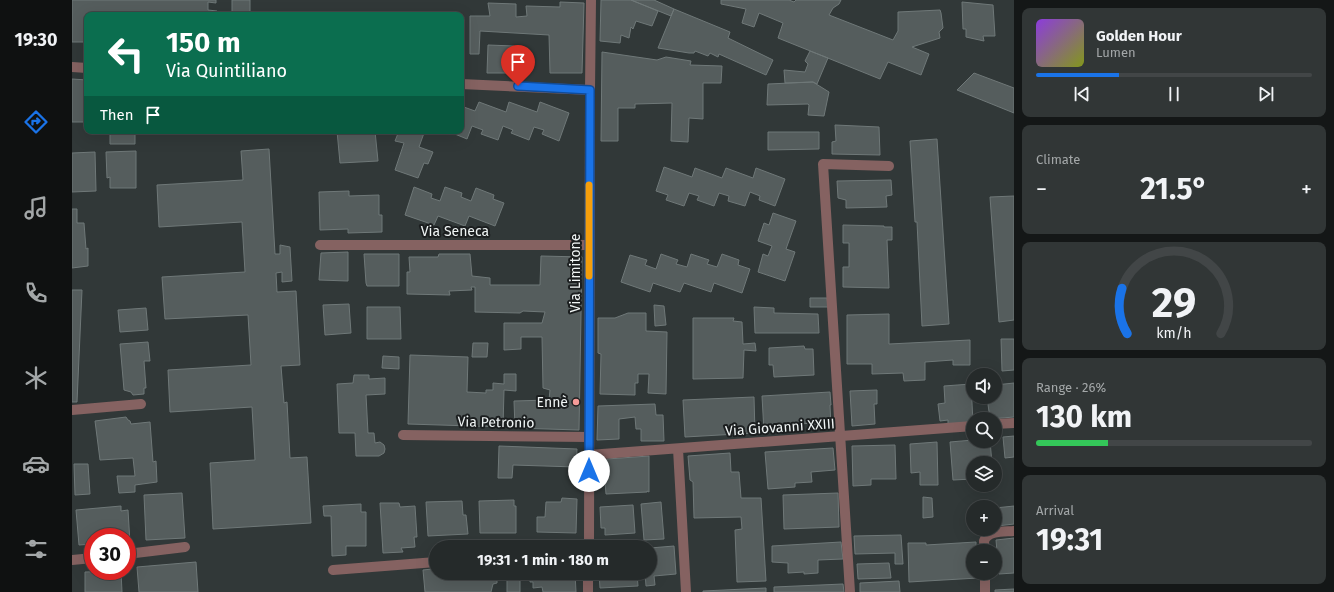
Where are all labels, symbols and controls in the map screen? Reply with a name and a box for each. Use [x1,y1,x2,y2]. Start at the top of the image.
text: 150 m [166,26,241,59]
text: Golden Hour [1096,27,1182,45]
icon: left [100,28,152,80]
text: 19:30 [15,29,57,51]
pin [501,45,535,86]
text: Lumen [1096,45,1136,60]
icon: arrive [507,51,529,73]
text: Via Quintiliano [166,60,287,82]
icon: previous [1071,83,1093,105]
icon: pause [1163,83,1185,105]
icon: next [1255,83,1277,105]
icon: arrive [142,104,164,126]
text: Then [100,106,134,124]
icon: directions [22,108,50,136]
text: Climate [1036,152,1080,167]
text: 21.5° [1140,171,1208,207]
text: − [1036,176,1047,203]
text: + [1301,176,1312,203]
icon: music [22,194,50,222]
street label: Via Seneca [421,223,489,240]
street label: Via Limitone [567,234,584,312]
text: 29 [1152,278,1196,328]
icon: phone [22,279,50,307]
text: km/h [1156,325,1192,342]
icon: climate [22,364,50,392]
map controls [966,368,1002,580]
button: sound [966,368,1002,404]
text: Range · 26% [1036,380,1106,395]
place label: Ennè [537,394,568,411]
marker: Ennè [571,397,581,407]
text: 130 km [1036,399,1132,435]
button: search [966,412,1002,448]
street label: Via Petronio [457,413,535,432]
street label: Via Giovanni XXIII [725,415,835,440]
icon: car [22,450,50,478]
position arrow [568,450,610,492]
button: layers [966,456,1002,492]
button: + [966,500,1002,536]
text: Arrival [1036,503,1074,518]
text: 19:31 [1036,522,1103,558]
speed limit sign: 30 [84,528,136,580]
icon: filters [22,535,50,563]
button: − [966,544,1002,580]
text: 19:31 · 1 min · 180 m [477,551,609,569]

